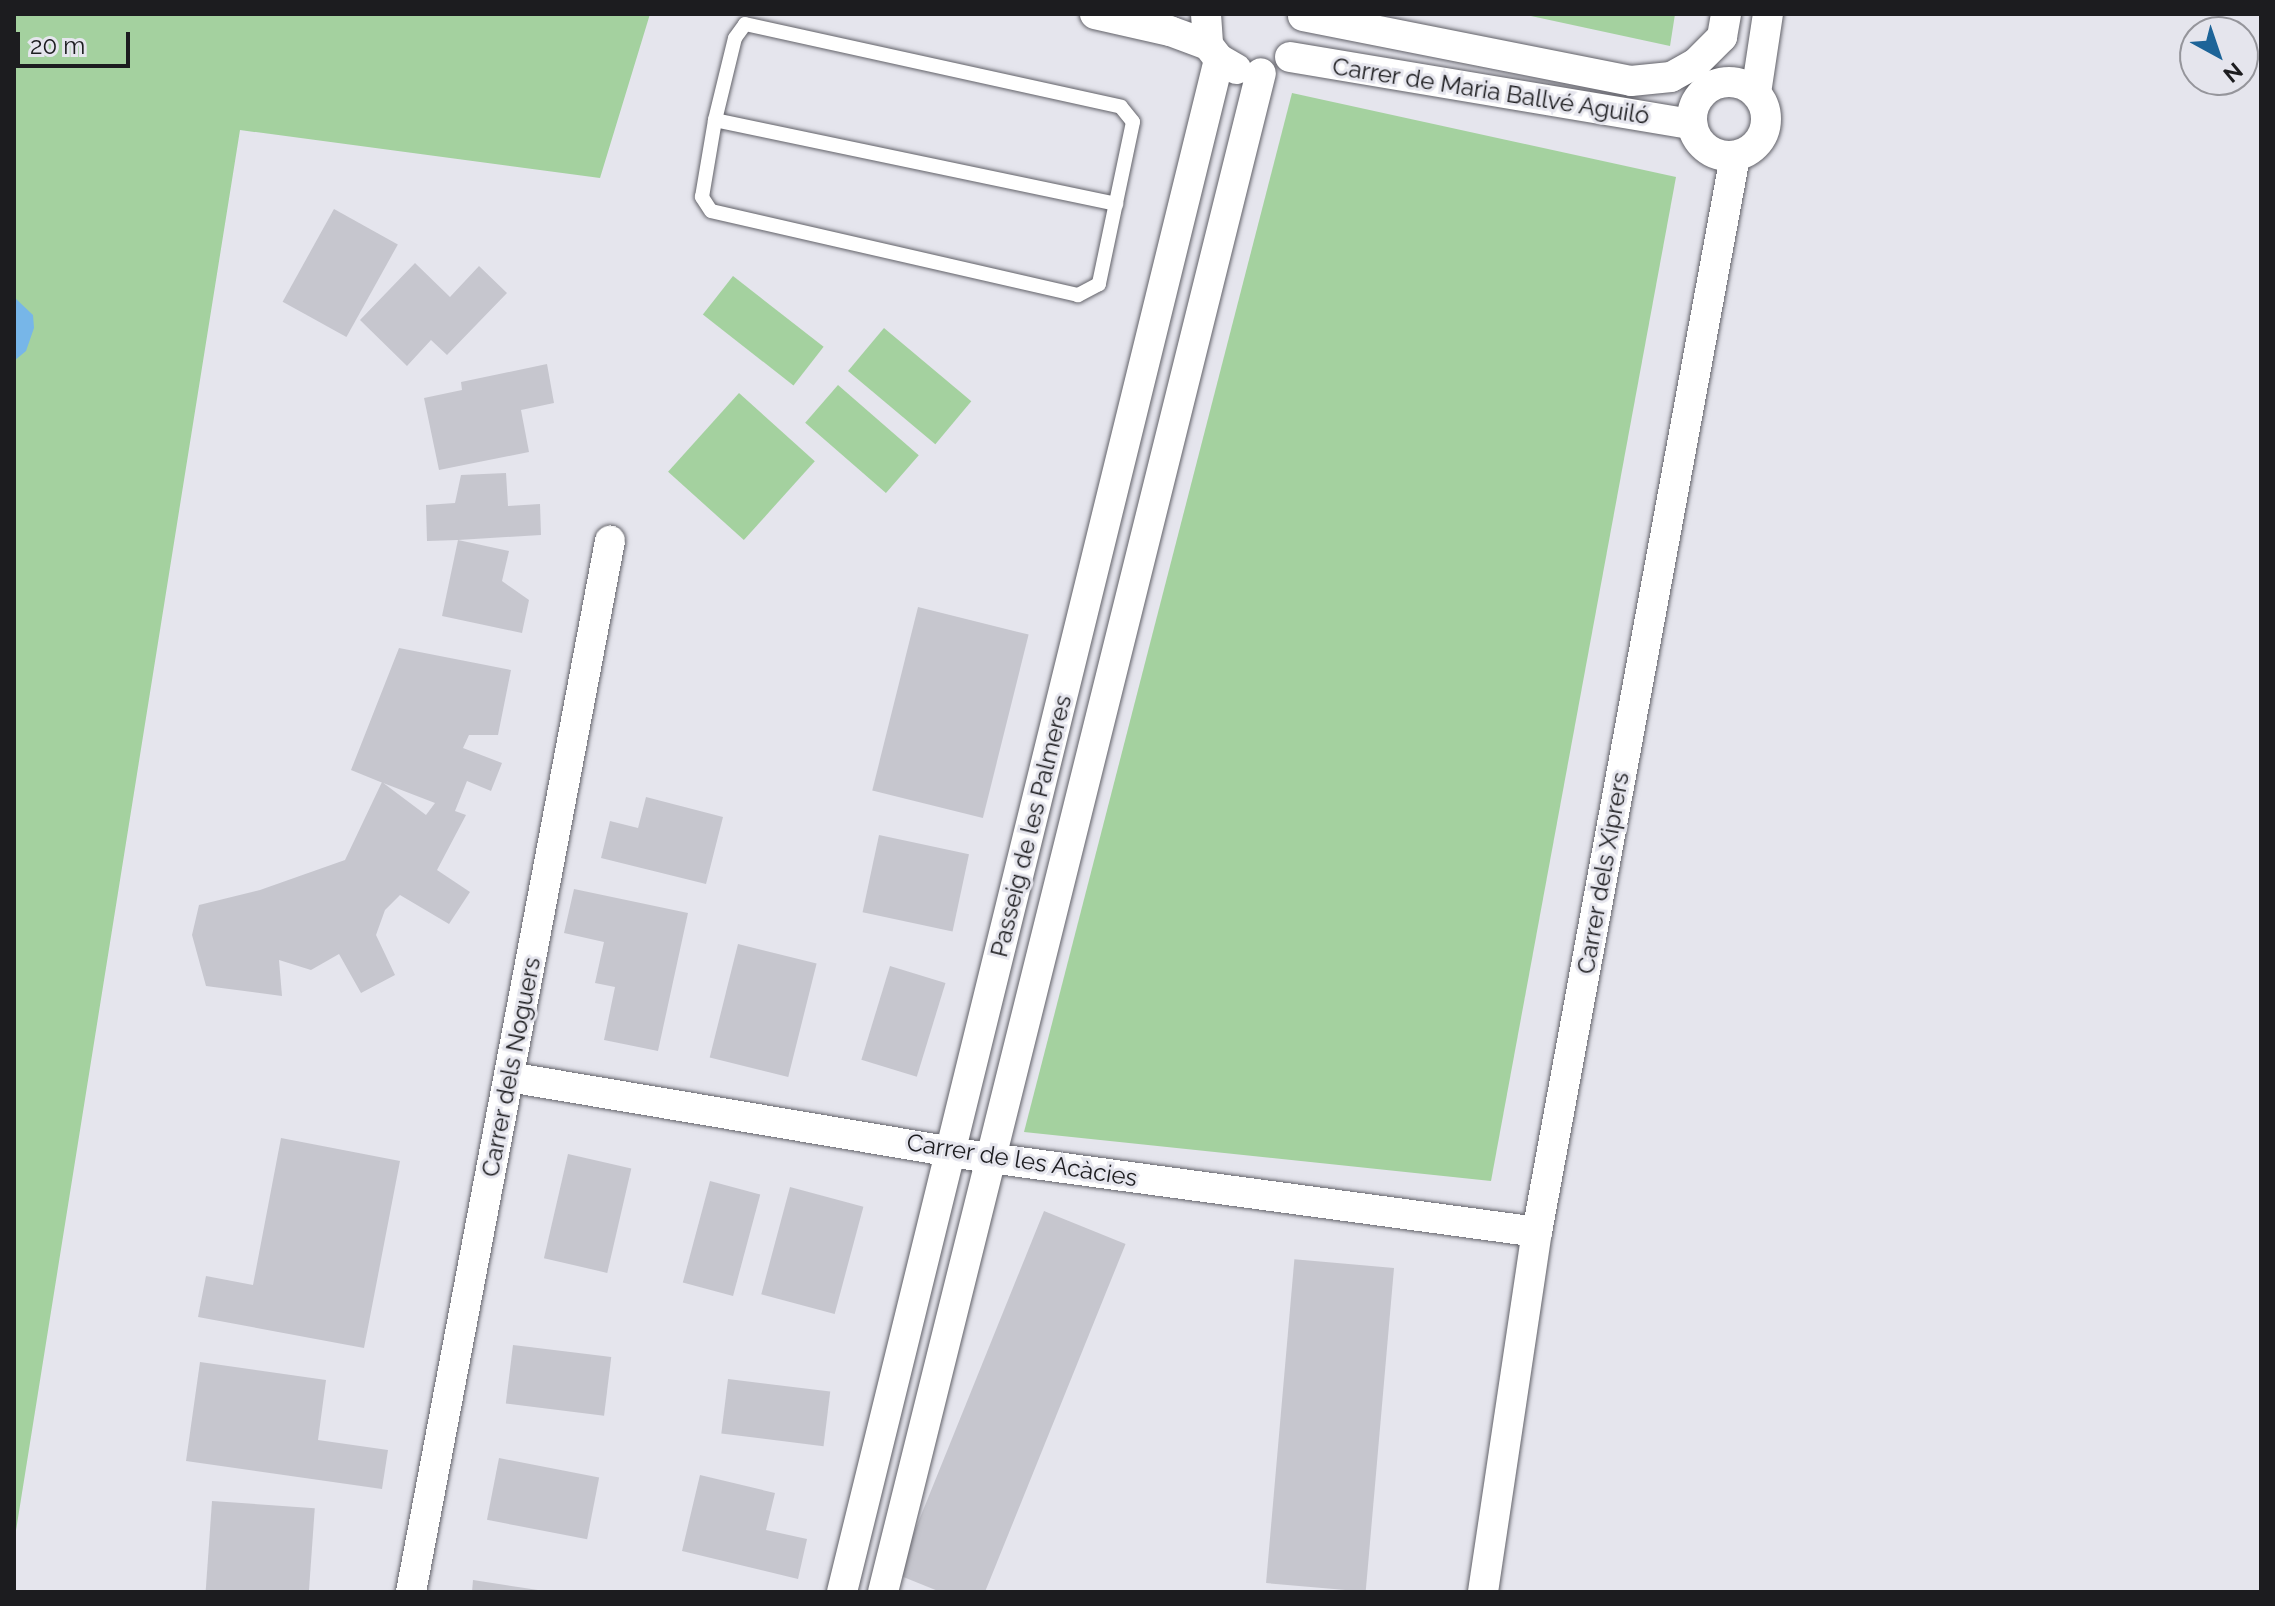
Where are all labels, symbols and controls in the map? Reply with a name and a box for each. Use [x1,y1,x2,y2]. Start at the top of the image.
scale bar [20,16,134,66]
north arrow [2179,16,2259,96]
text: 20 m [30,31,85,60]
street label: Carrer de Maria Ballvé Aguiló [1330,52,1652,130]
text: N [2218,57,2248,88]
street label: Passeig de les Palmeres [984,692,1078,960]
street label: Carrer dels Xiprers [1571,769,1635,977]
street label: Carrer dels Noguers [476,954,546,1180]
street label: Carrer de les Acàcies [904,1127,1140,1193]

